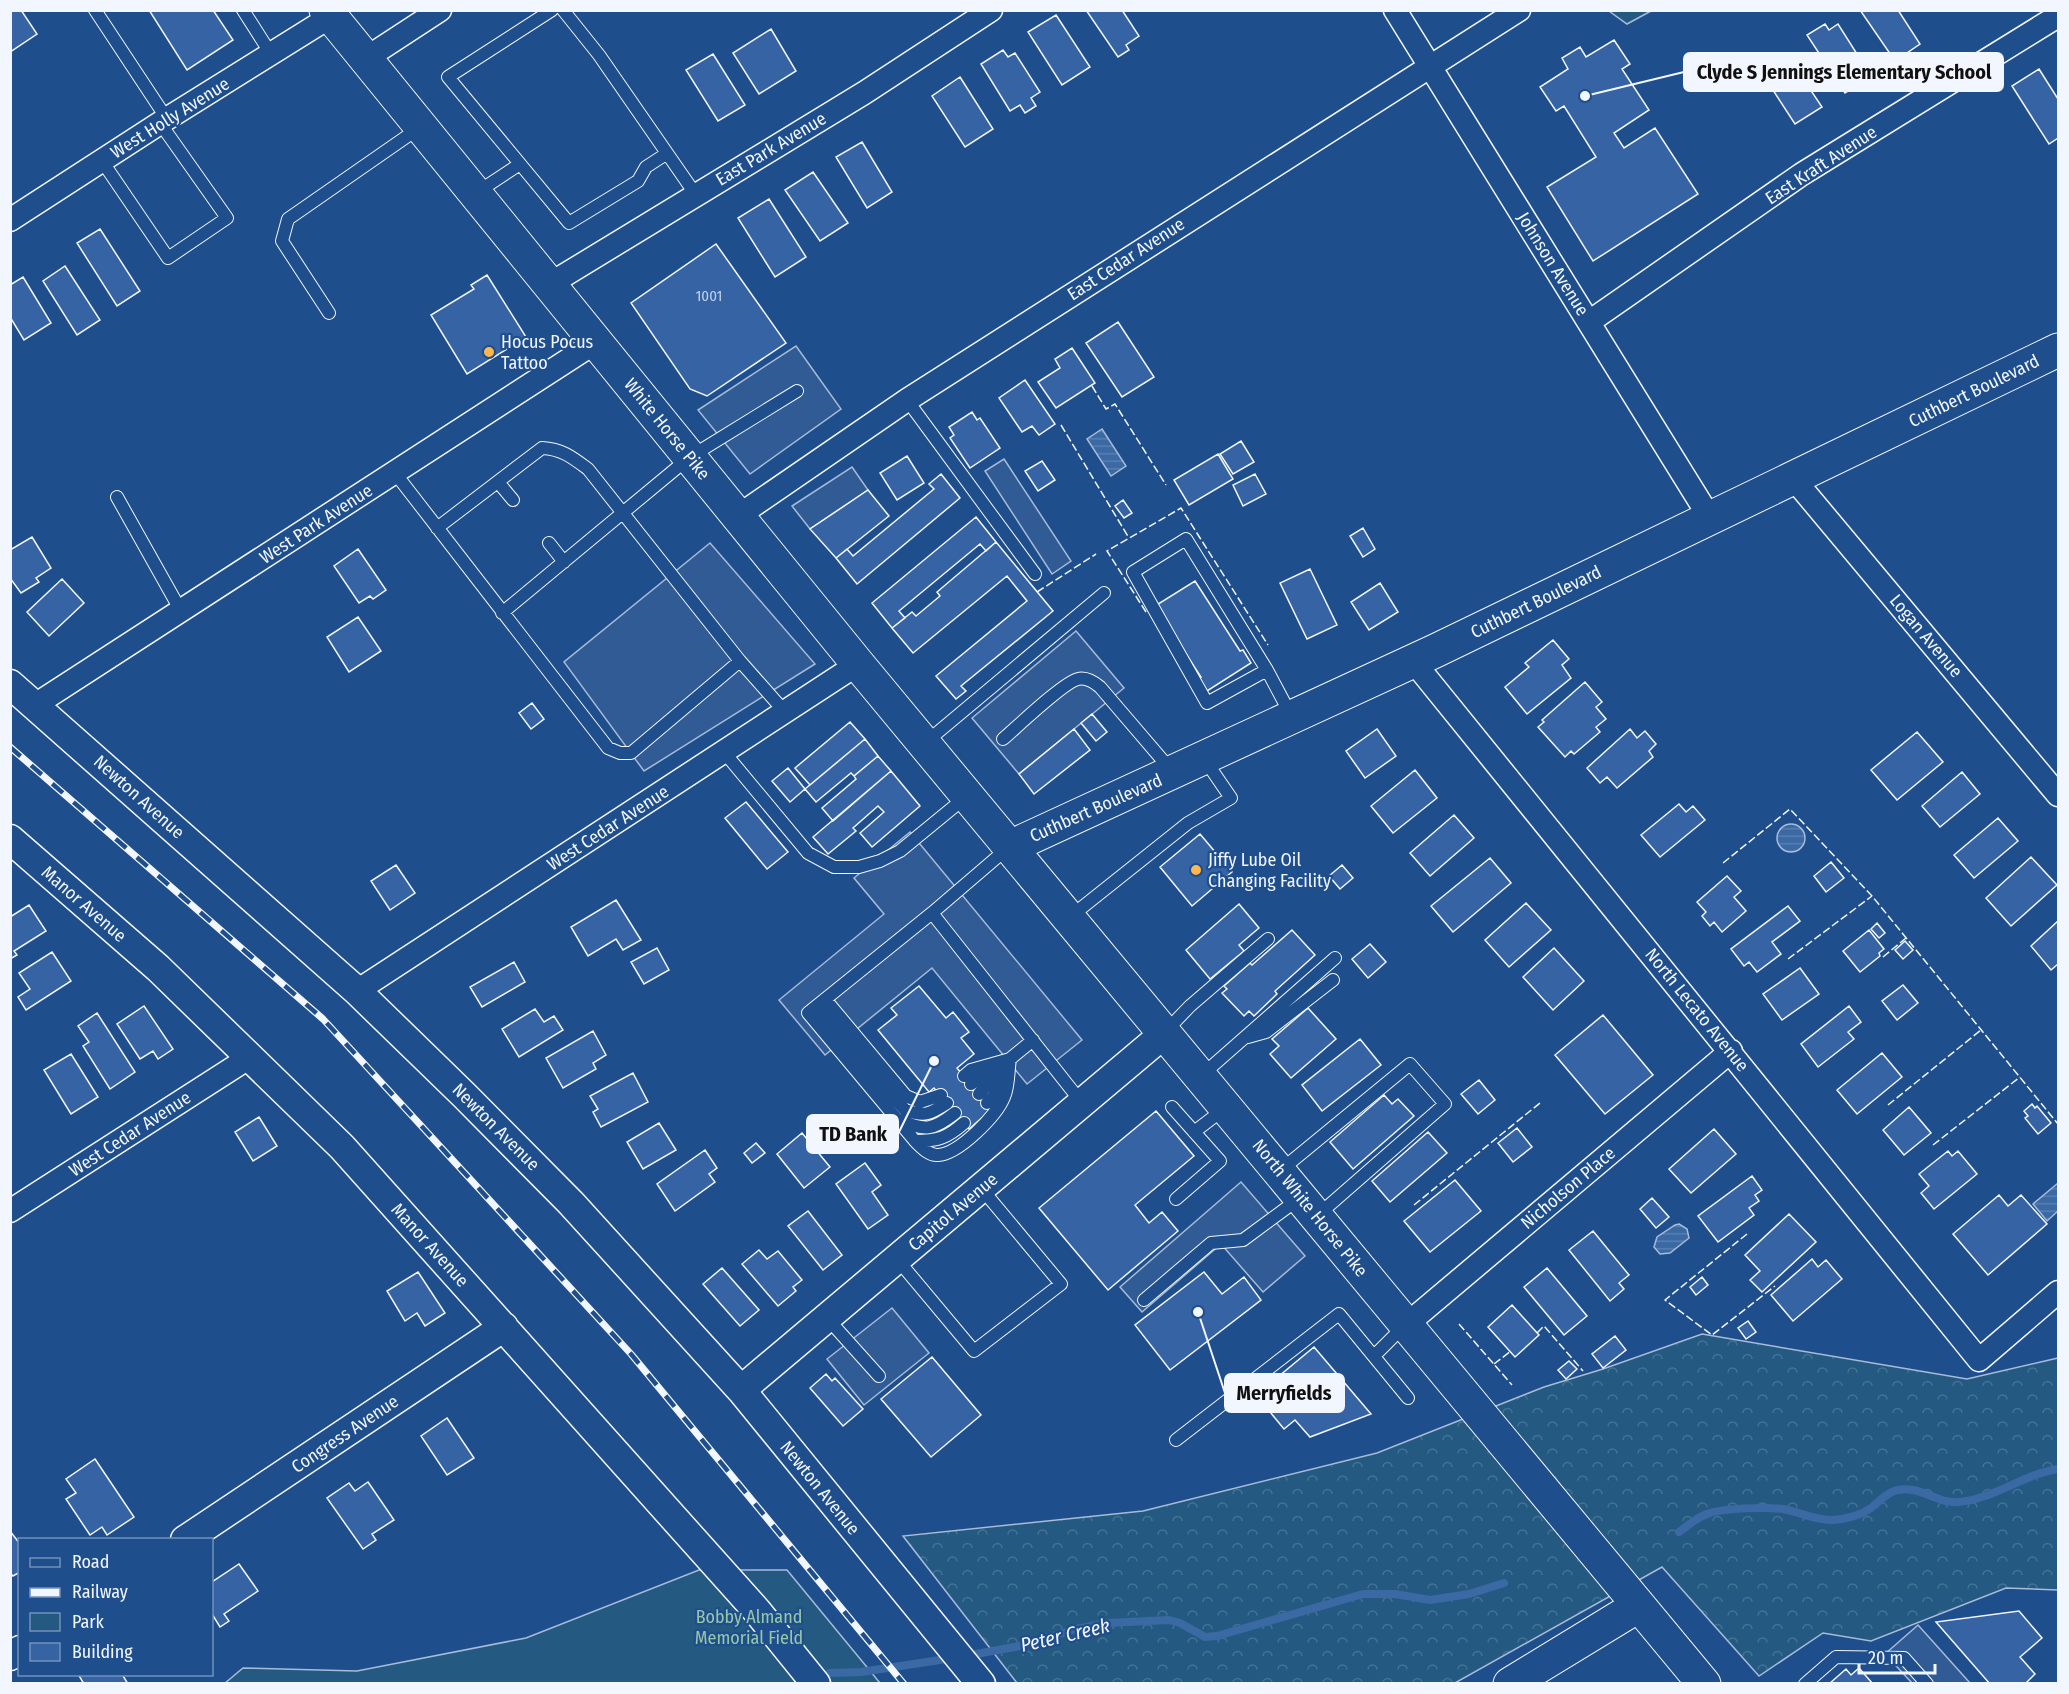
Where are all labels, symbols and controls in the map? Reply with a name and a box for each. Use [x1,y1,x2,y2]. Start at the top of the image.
callout: Clyde S Jennings Elementary School [1684,53,2003,91]
text: Clyde S Jennings Elementary School [1697,60,1992,84]
street label: West Holly Avenue [106,73,234,163]
street label: East Park Avenue [712,107,830,191]
street label: East Kraft Avenue [1761,121,1881,209]
street label: Johnson Avenue [1512,208,1594,320]
street label: East Cedar Avenue [1063,213,1189,305]
house number: 1001 [696,287,722,305]
place label: Hocus Pocus Tattoo [501,331,594,374]
marker: Hocus Pocus Tattoo [482,345,496,359]
street label: Cuthbert Boulevard [1905,350,2043,432]
street label: White Horse Pike [619,374,715,484]
street label: West Park Avenue [255,479,377,569]
street label: Cuthbert Boulevard [1467,561,1605,643]
street label: Logan Avenue [1885,590,1967,682]
street label: Newton Avenue [89,751,189,844]
street label: Cuthbert Boulevard [1026,769,1166,847]
street label: West Cedar Avenue [543,780,673,876]
place label: Jiffy Lube Oil Changing Facility [1208,849,1331,892]
street label: Manor Avenue [37,861,131,947]
marker: Jiffy Lube Oil Changing Facility [1189,863,1203,877]
street label: North Lecato Avenue [1640,944,1754,1076]
street label: Newton Avenue [448,1079,544,1175]
street label: West Cedar Avenue [65,1086,195,1182]
callout: TD Bank [807,1115,898,1153]
text: TD Bank [819,1122,888,1146]
street label: North White Horse Pike [1248,1135,1372,1281]
street label: Nicholson Place [1516,1142,1620,1234]
street label: Capitol Avenue [904,1168,1002,1256]
street label: Manor Avenue [387,1199,473,1292]
callout: Merryfields [1225,1374,1344,1412]
text: Merryfields [1237,1381,1332,1405]
street label: Congress Avenue [287,1390,403,1478]
street label: Newton Avenue [775,1437,865,1539]
legend [18,1538,213,1676]
text: Road [72,1551,109,1573]
text: Railway [72,1581,128,1603]
park label: Bobby Almand Memorial Field [695,1606,803,1649]
text: Park [72,1611,105,1633]
water label: Peter Creek [1018,1613,1112,1657]
scale bar [1859,1637,1936,1675]
text: Building [72,1641,133,1663]
text: 20 m [1868,1647,1903,1669]

